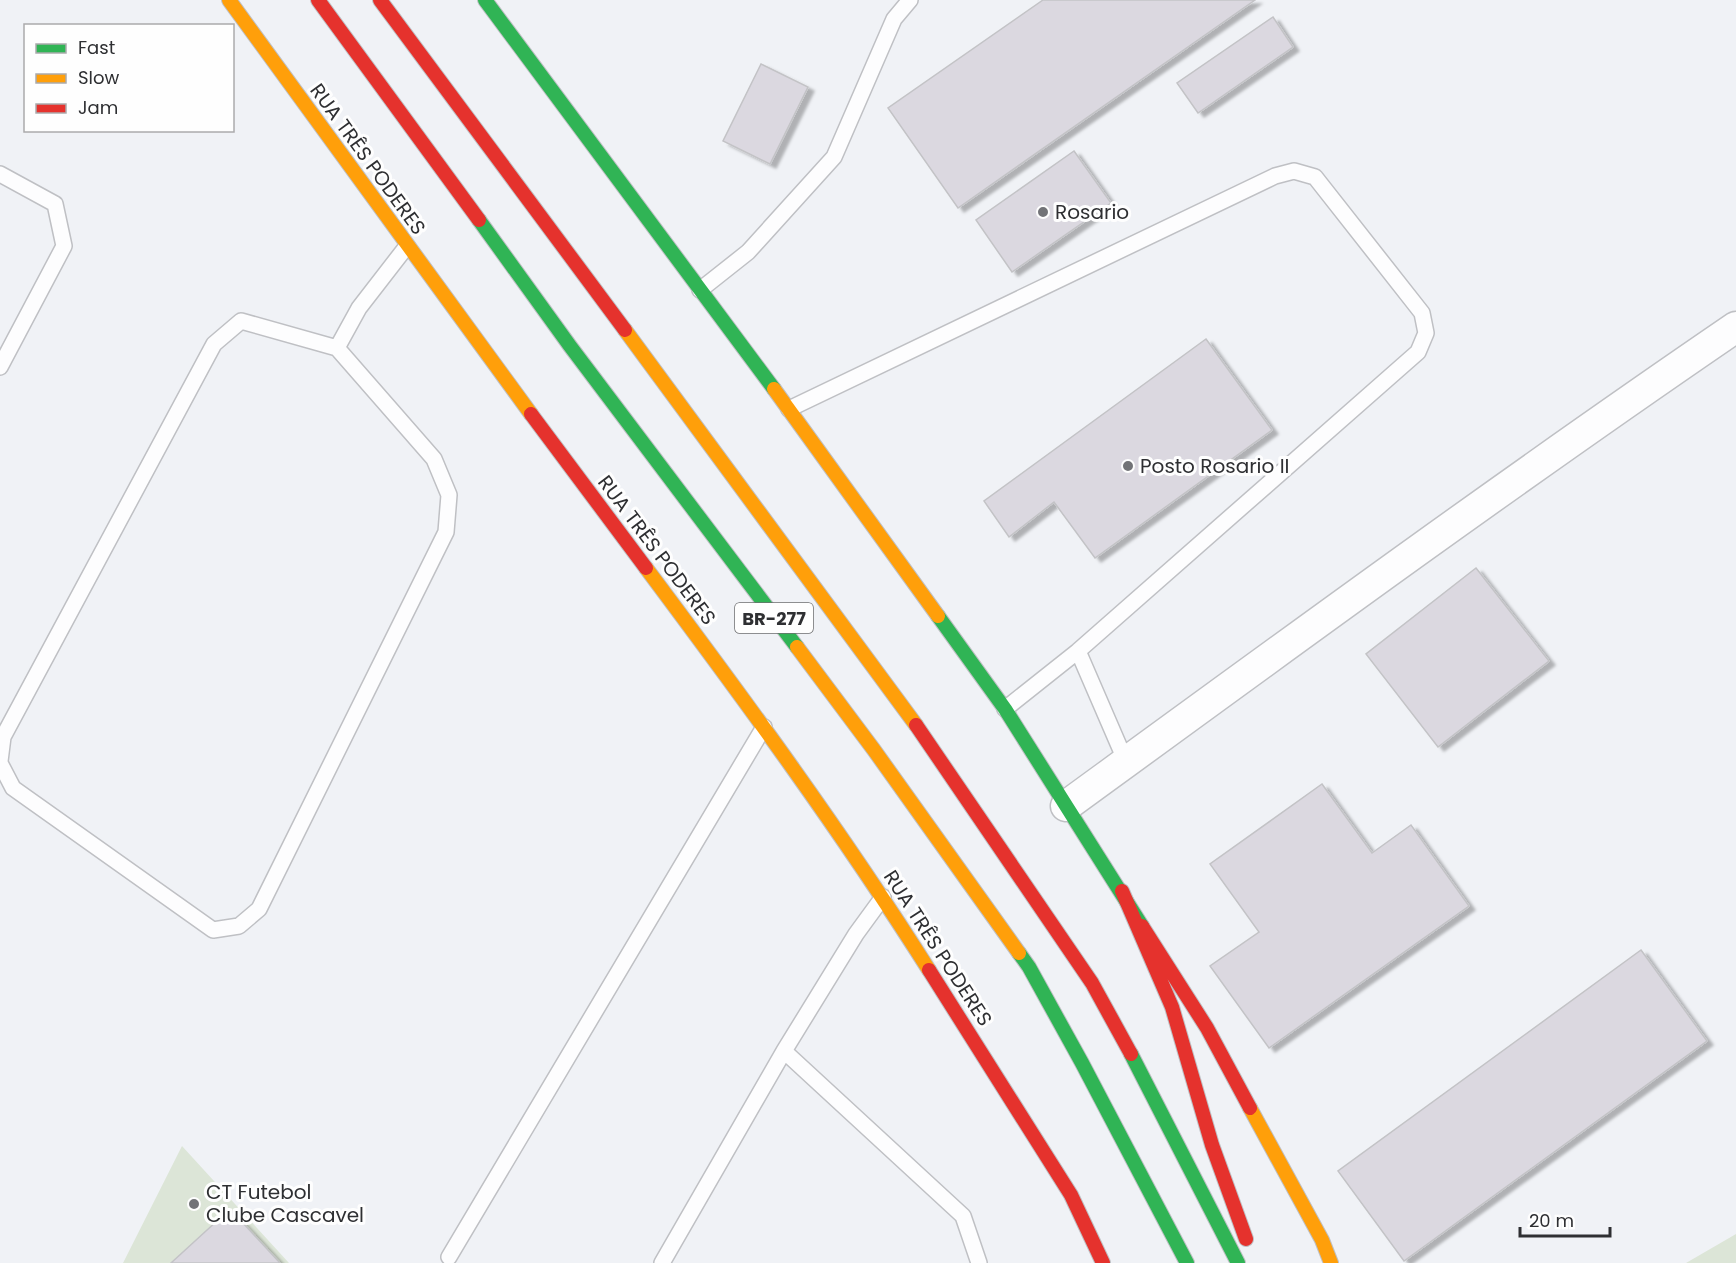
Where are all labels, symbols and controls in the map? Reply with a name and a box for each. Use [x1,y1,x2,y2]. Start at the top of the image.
legend [24,24,234,132]
text: Fast [78,35,115,60]
text: Slow [78,65,120,90]
street label: RUA TRÊS PODERES [304,78,432,240]
text: Jam [78,95,118,120]
place label: Rosario [1055,198,1129,226]
marker: Rosario [1036,205,1050,219]
place label: Posto Rosario II [1140,452,1290,480]
marker: Posto Rosario II [1121,459,1135,473]
street label: RUA TRÊS PODERES [591,469,723,631]
road number: BR-277 [735,603,813,633]
street label: RUA TRÊS PODERES [877,865,999,1031]
place label: CT Futebol Clube Cascavel [206,1178,364,1229]
marker: CT Futebol Clube Cascavel [187,1197,201,1211]
scale bar [1520,1200,1610,1238]
text: 20 m [1529,1208,1574,1233]

